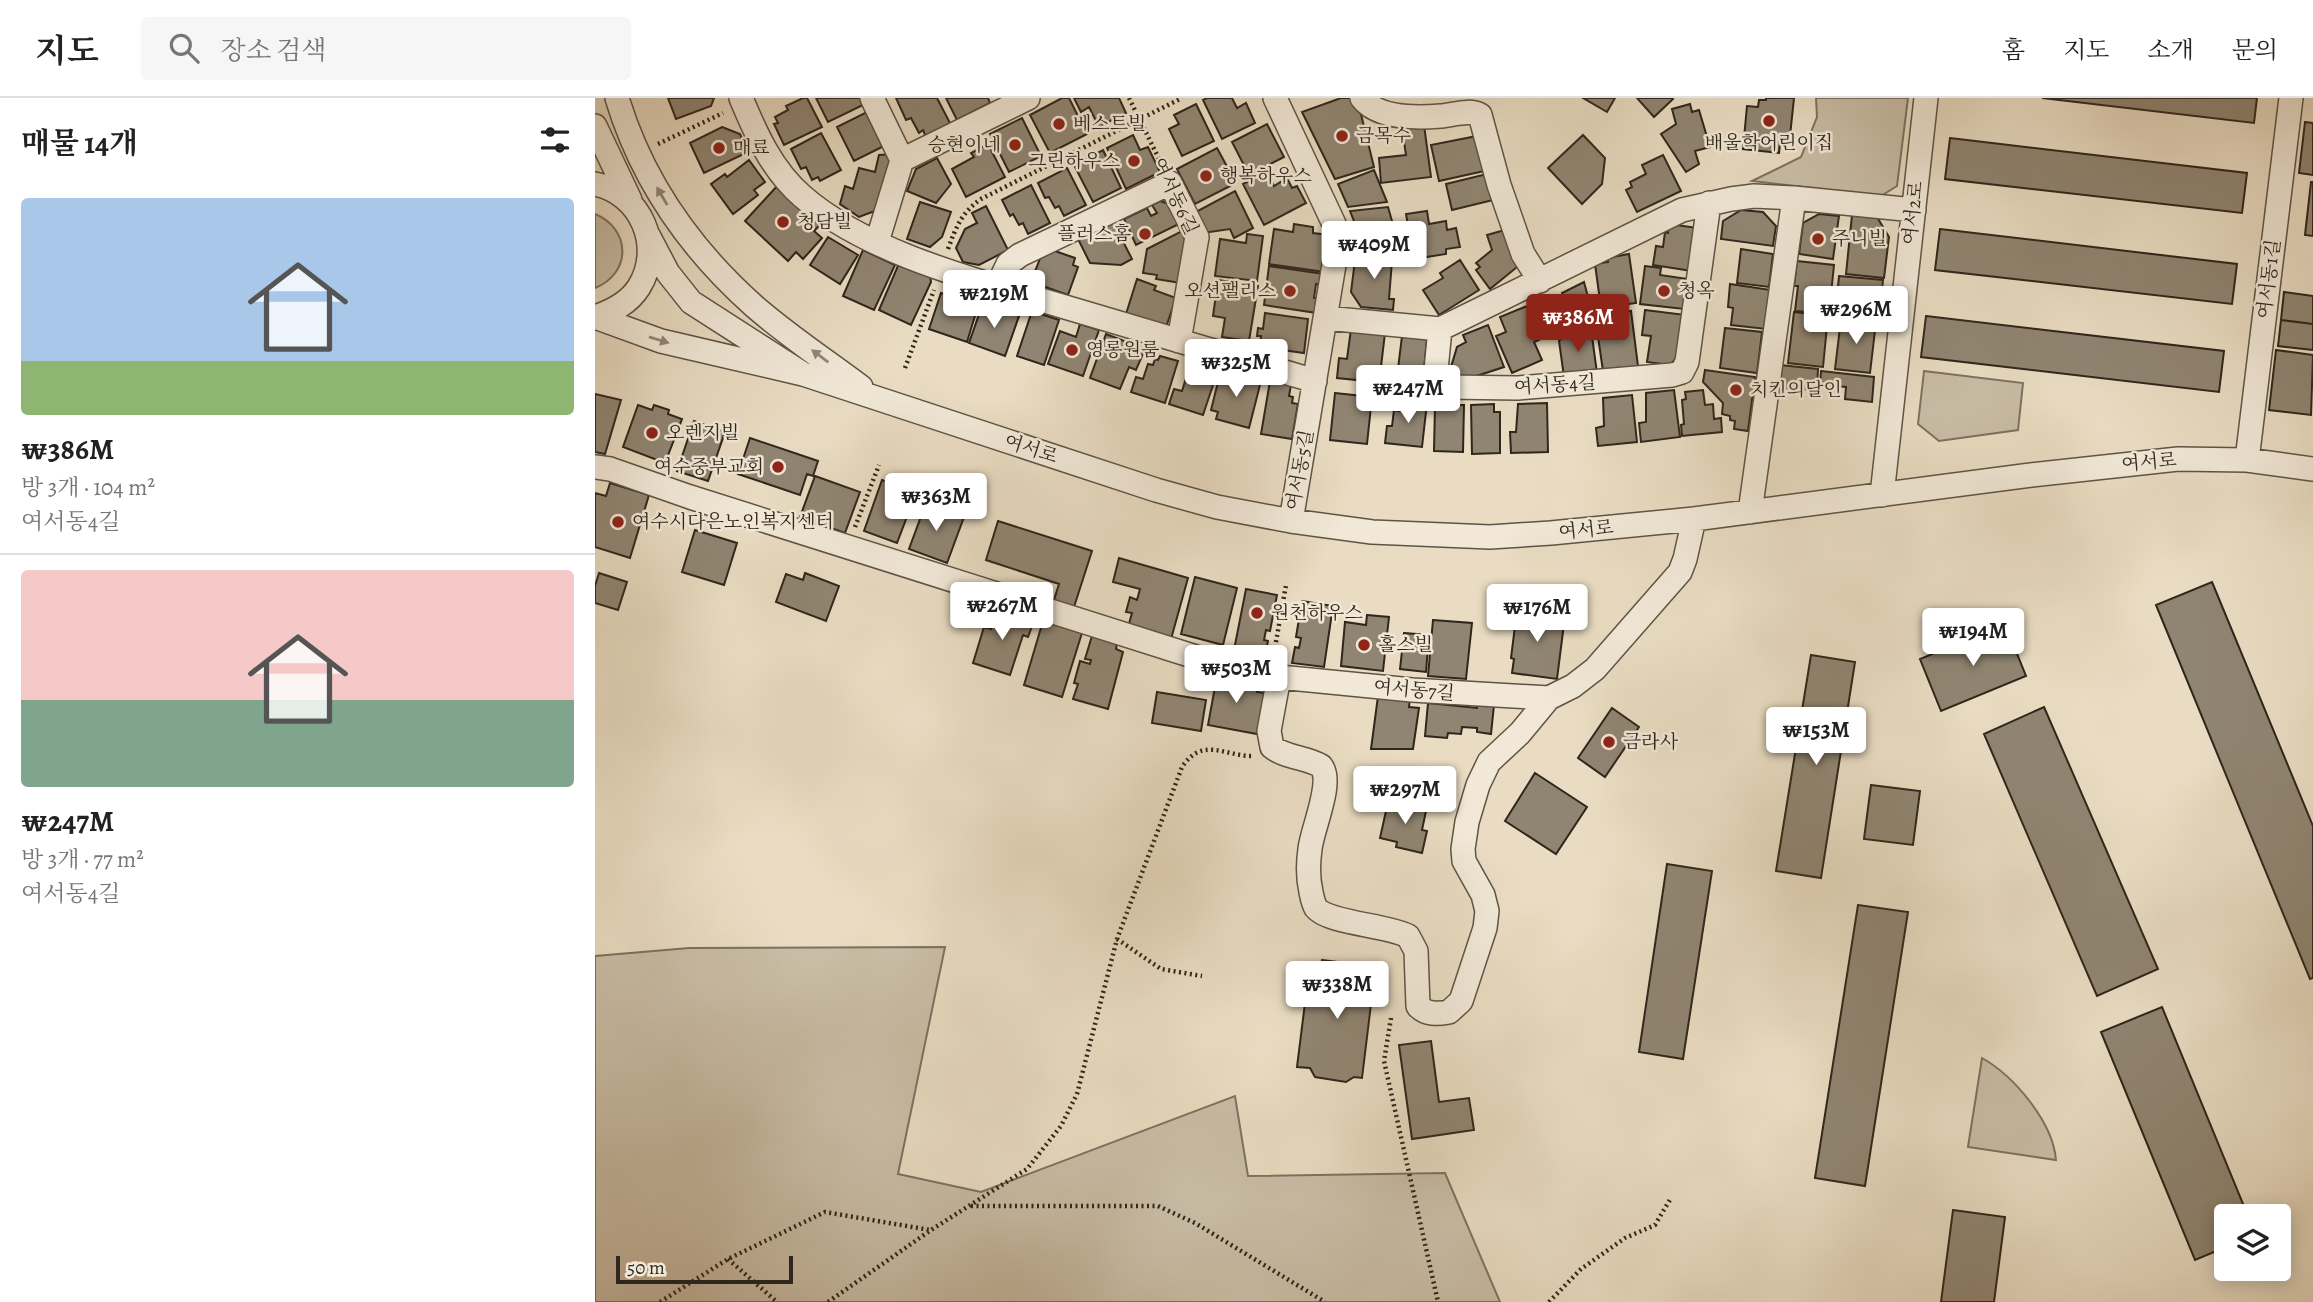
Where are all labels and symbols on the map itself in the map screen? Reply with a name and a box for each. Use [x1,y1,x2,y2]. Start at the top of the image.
place label: 베스트빌 [1073,111,1146,137]
marker: 배울학어린이집 [1761,113,1777,129]
marker: 베스트빌 [1051,116,1067,132]
place label: 금목수 [1356,123,1411,149]
marker: 금목수 [1334,128,1350,144]
place label: 배울학어린이집 [1705,130,1833,156]
place label: 승현이네 [928,132,1001,158]
place label: 매료 [733,135,770,161]
marker: 승현이네 [1007,137,1023,153]
marker: 매료 [711,140,727,156]
place label: 그린하우스 [1028,148,1120,174]
marker: 그린하우스 [1126,153,1142,169]
street label: 여서동6길 [1146,153,1204,239]
place label: 행복하우스 [1220,163,1312,189]
marker: 행복하우스 [1198,168,1214,184]
street label: 여서2로 [1897,180,1929,246]
one-way arrow [656,186,668,206]
place label: 청담빌 [797,209,852,235]
marker: 청담빌 [775,214,791,230]
place label: 플러스홈 [1058,221,1131,247]
pin: ₩409M [1325,222,1423,281]
marker: 플러스홈 [1137,226,1153,242]
place label: 주니빌 [1832,226,1887,252]
marker: 주니빌 [1810,231,1826,247]
street label: 여서동1길 [2251,238,2287,320]
pin: ₩219M [945,271,1043,330]
place label: 오션팰리스 [1184,278,1276,304]
place label: 청옥 [1678,278,1715,304]
marker: 오션팰리스 [1282,283,1298,299]
marker: 청옥 [1656,283,1672,299]
pin: ₩296M [1807,286,1905,346]
pin: ₩386M [1529,294,1627,354]
one-way arrow [649,336,670,346]
place label: 영롱원룸 [1086,337,1159,363]
pin: ₩325M [1187,340,1285,399]
marker: 영롱원룸 [1064,342,1080,358]
one-way arrow [811,350,829,364]
pin: ₩247M [1359,366,1457,425]
street label: 여서동4길 [1513,369,1597,401]
place label: 치킨의달인 [1750,377,1842,403]
marker: 치킨의달인 [1728,382,1744,398]
place label: 오렌지빌 [666,420,739,446]
marker: 오렌지빌 [644,425,660,441]
street label: 여서로 [1001,428,1061,470]
street label: 여서동5길 [1280,428,1320,512]
street label: 여서로 [2120,447,2178,477]
place label: 여수중부교회 [654,454,764,480]
marker: 여수중부교회 [770,459,786,475]
pin: ₩363M [887,474,985,533]
place label: 여수시다은노인복지센터 [632,509,834,535]
marker: 여수시다은노인복지센터 [610,514,626,530]
street label: 여서로 [1557,514,1615,546]
pin: ₩267M [953,582,1051,642]
pin: ₩176M [1488,584,1586,644]
place label: 원천하우스 [1271,600,1363,626]
marker: 원천하우스 [1249,605,1265,621]
pin: ₩194M [1924,608,2022,668]
place label: 홀스빌 [1378,632,1433,658]
marker: 홀스빌 [1356,637,1372,653]
pin: ₩503M [1187,646,1285,705]
street label: 여서동7길 [1372,674,1456,706]
pin: ₩153M [1767,708,1865,767]
place label: 금라사 [1623,729,1679,755]
marker: 금라사 [1601,734,1617,750]
pin: ₩297M [1356,766,1454,826]
pin: ₩338M [1288,962,1386,1021]
scale bar [616,1253,793,1285]

